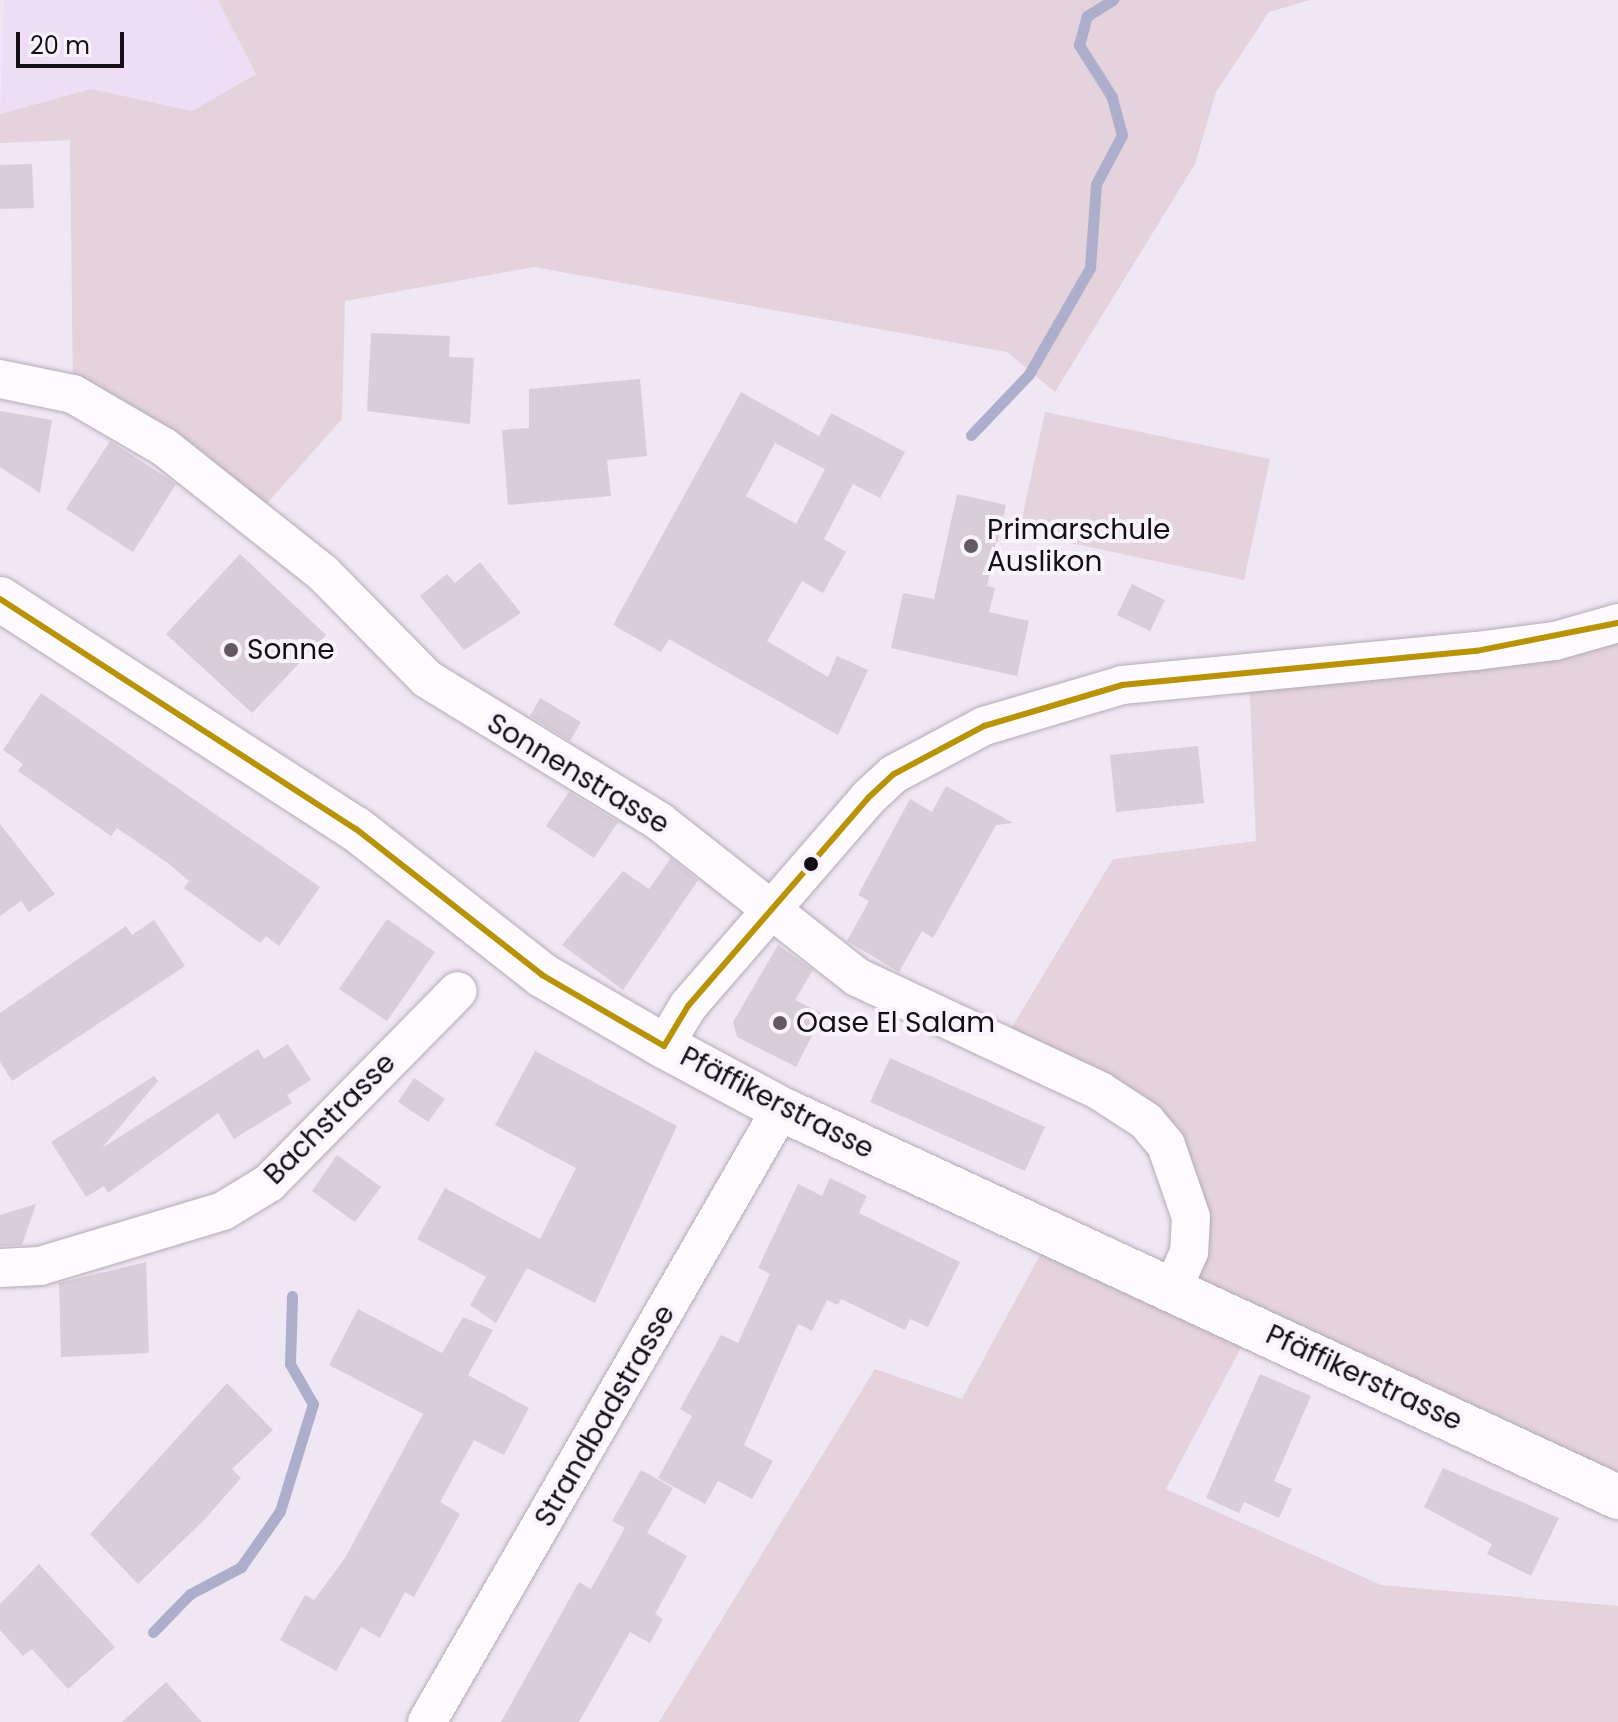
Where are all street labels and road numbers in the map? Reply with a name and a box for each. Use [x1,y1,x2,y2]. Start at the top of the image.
street label: Sonnenstrasse [481,706,675,842]
street label: Pfäffikerstrasse [675,1040,879,1166]
street label: Bachstrasse [257,1046,403,1192]
street label: Strandbadstrasse [528,1299,682,1533]
street label: Pfäffikerstrasse [1261,1318,1467,1438]

